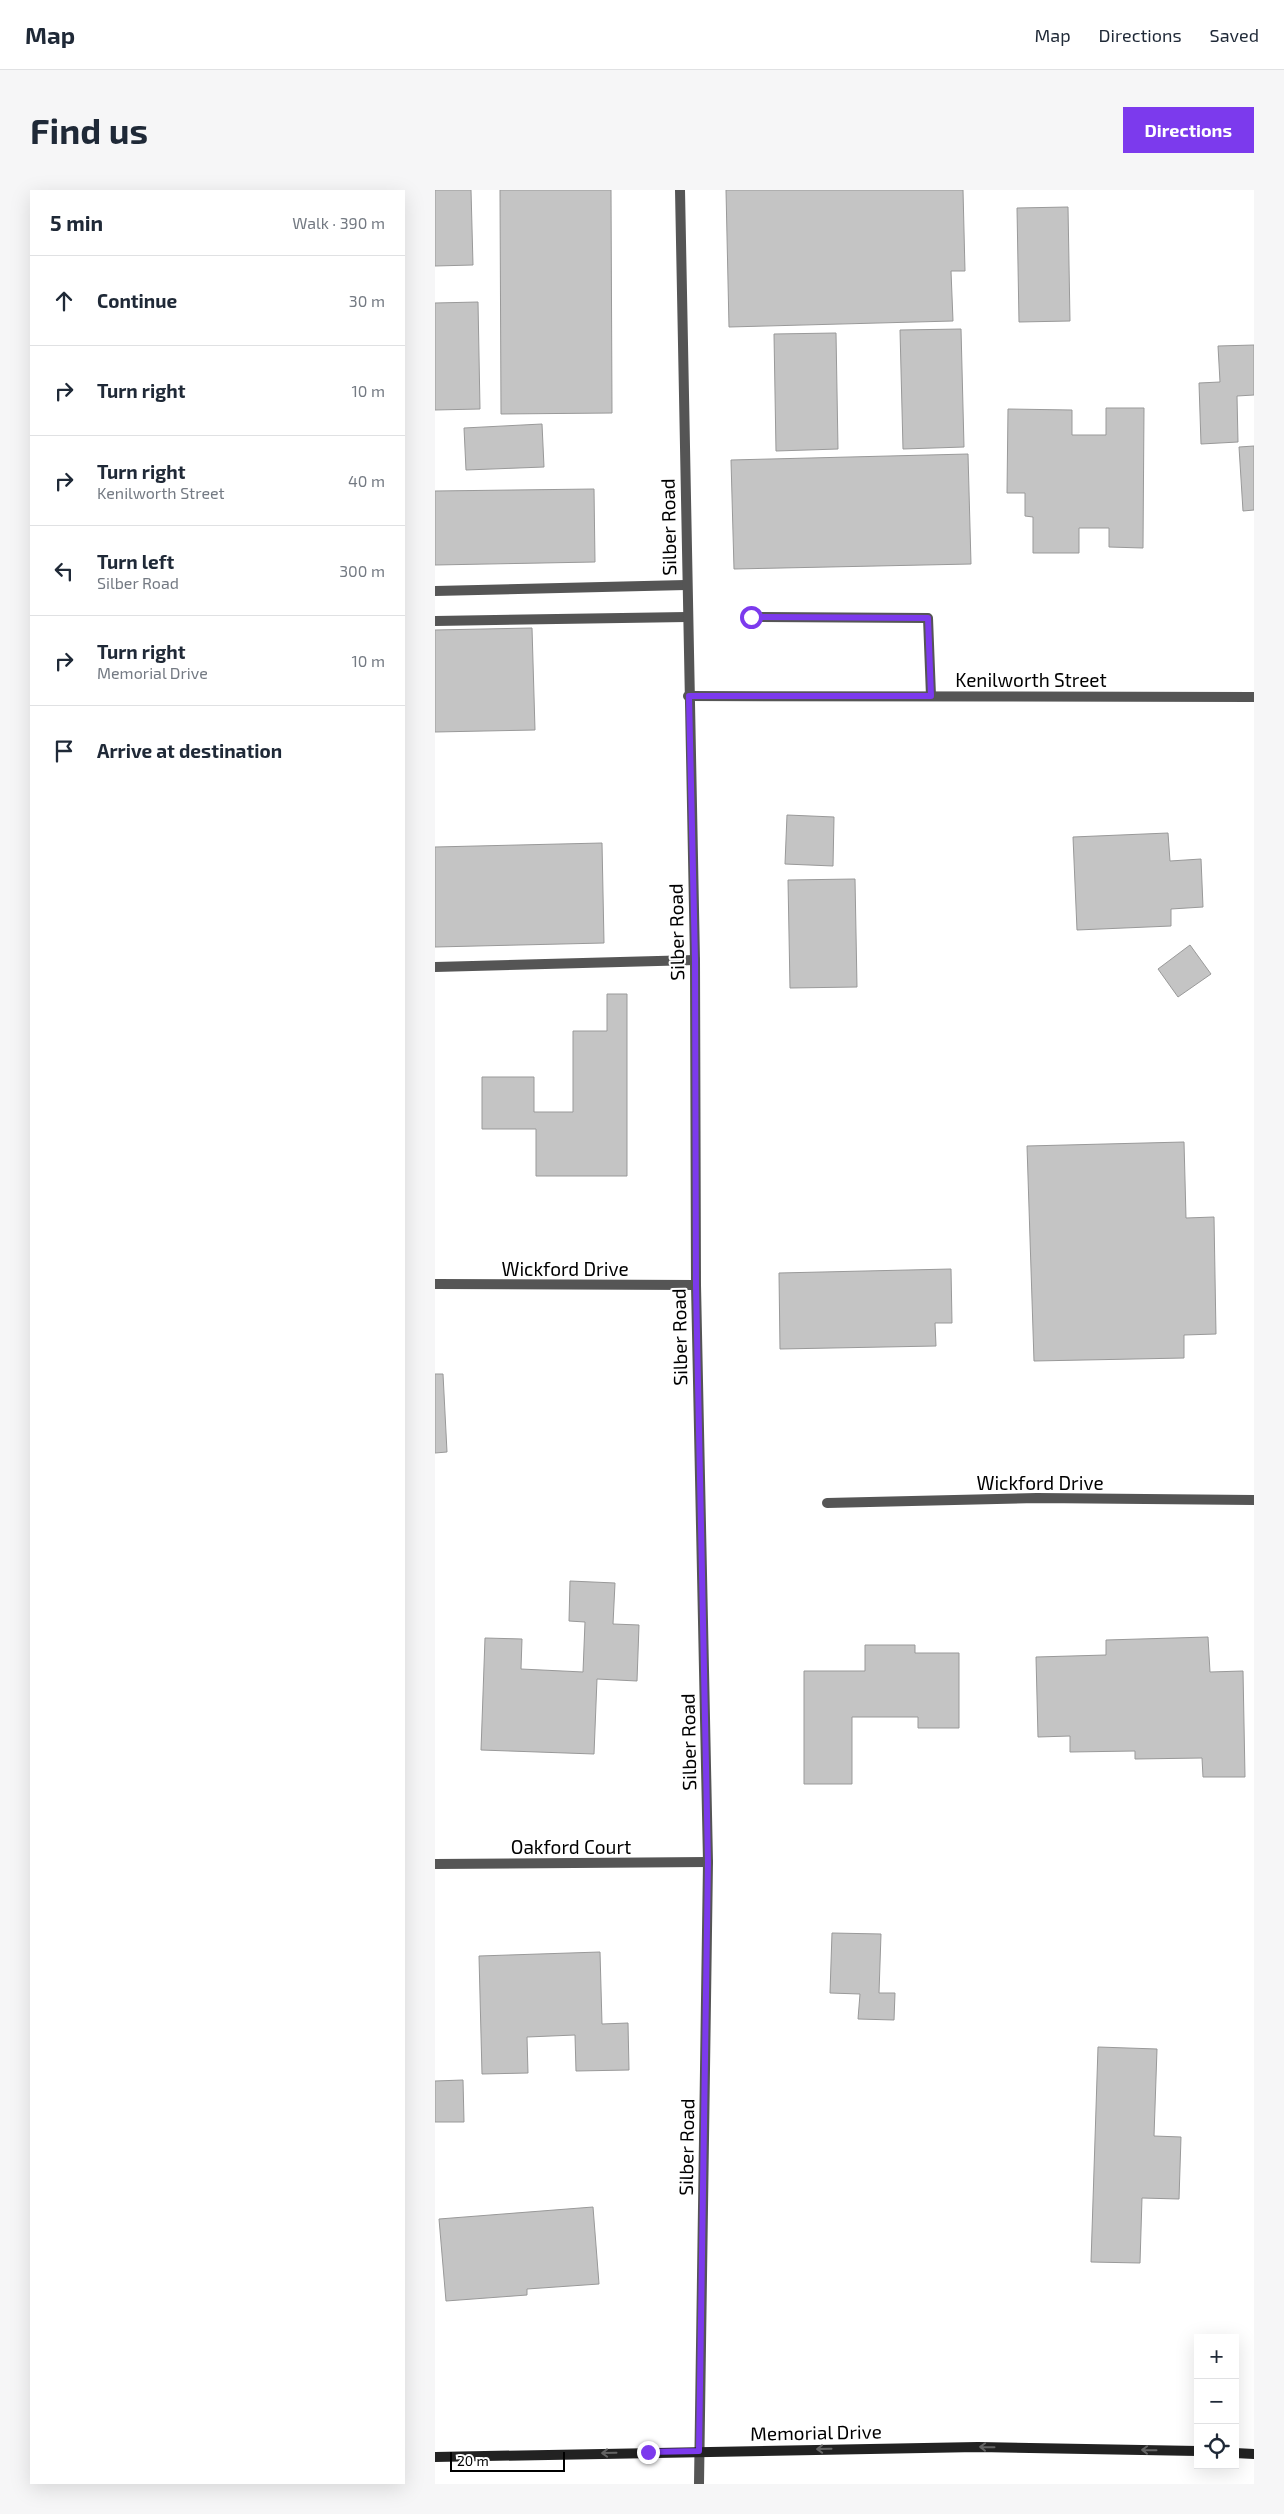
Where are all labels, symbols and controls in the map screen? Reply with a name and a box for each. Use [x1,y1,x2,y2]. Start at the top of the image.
text: Map [25,20,75,49]
text: Map [1034,24,1071,46]
text: Directions [1099,24,1182,46]
text: Saved [1210,24,1259,46]
button: Directions [1123,107,1254,153]
text: Find us [30,109,148,151]
text: 5 min [50,210,103,235]
text: Walk · 390 m [292,213,385,232]
icon: ahead [50,287,78,315]
text: Continue [97,289,177,312]
text: 30 m [349,291,385,310]
icon: right [50,377,78,405]
text: Turn right [97,379,185,402]
text: 10 m [351,381,385,400]
text: Turn right [97,460,185,483]
icon: right [50,467,78,495]
text: 40 m [348,471,385,490]
street label: Silber Road [656,478,680,576]
text: Kenilworth Street [97,483,225,502]
text: Turn left [97,550,174,573]
icon: left [50,557,78,585]
text: 300 m [339,561,385,580]
text: Silber Road [97,573,179,592]
route start [740,606,763,629]
text: Turn right [97,640,185,663]
icon: right [50,647,78,675]
text: 10 m [351,651,385,670]
text: Memorial Drive [97,663,208,682]
street label: Kenilworth Street [955,668,1107,691]
icon: arrive [50,737,78,765]
text: Arrive at destination [97,739,282,762]
street label: Silber Road [664,883,688,981]
street label: Wickford Drive [501,1257,629,1280]
street label: Silber Road [667,1288,691,1386]
street label: Wickford Drive [976,1471,1104,1494]
street label: Silber Road [676,1693,700,1791]
street label: Oakford Court [511,1835,631,1858]
street label: Silber Road [674,2098,698,2196]
map controls [1194,2334,1239,2469]
button: + [1194,2334,1239,2379]
button: − [1194,2379,1239,2424]
street label: Memorial Drive [750,2419,882,2445]
button: locate [1194,2424,1239,2469]
route end [637,2441,660,2464]
one-way arrow [979,2442,995,2452]
one-way arrow [816,2444,832,2454]
one-way arrow [1141,2445,1158,2455]
one-way arrow [601,2448,618,2458]
scale bar [450,2449,565,2472]
text: 20 m [457,2452,489,2469]

